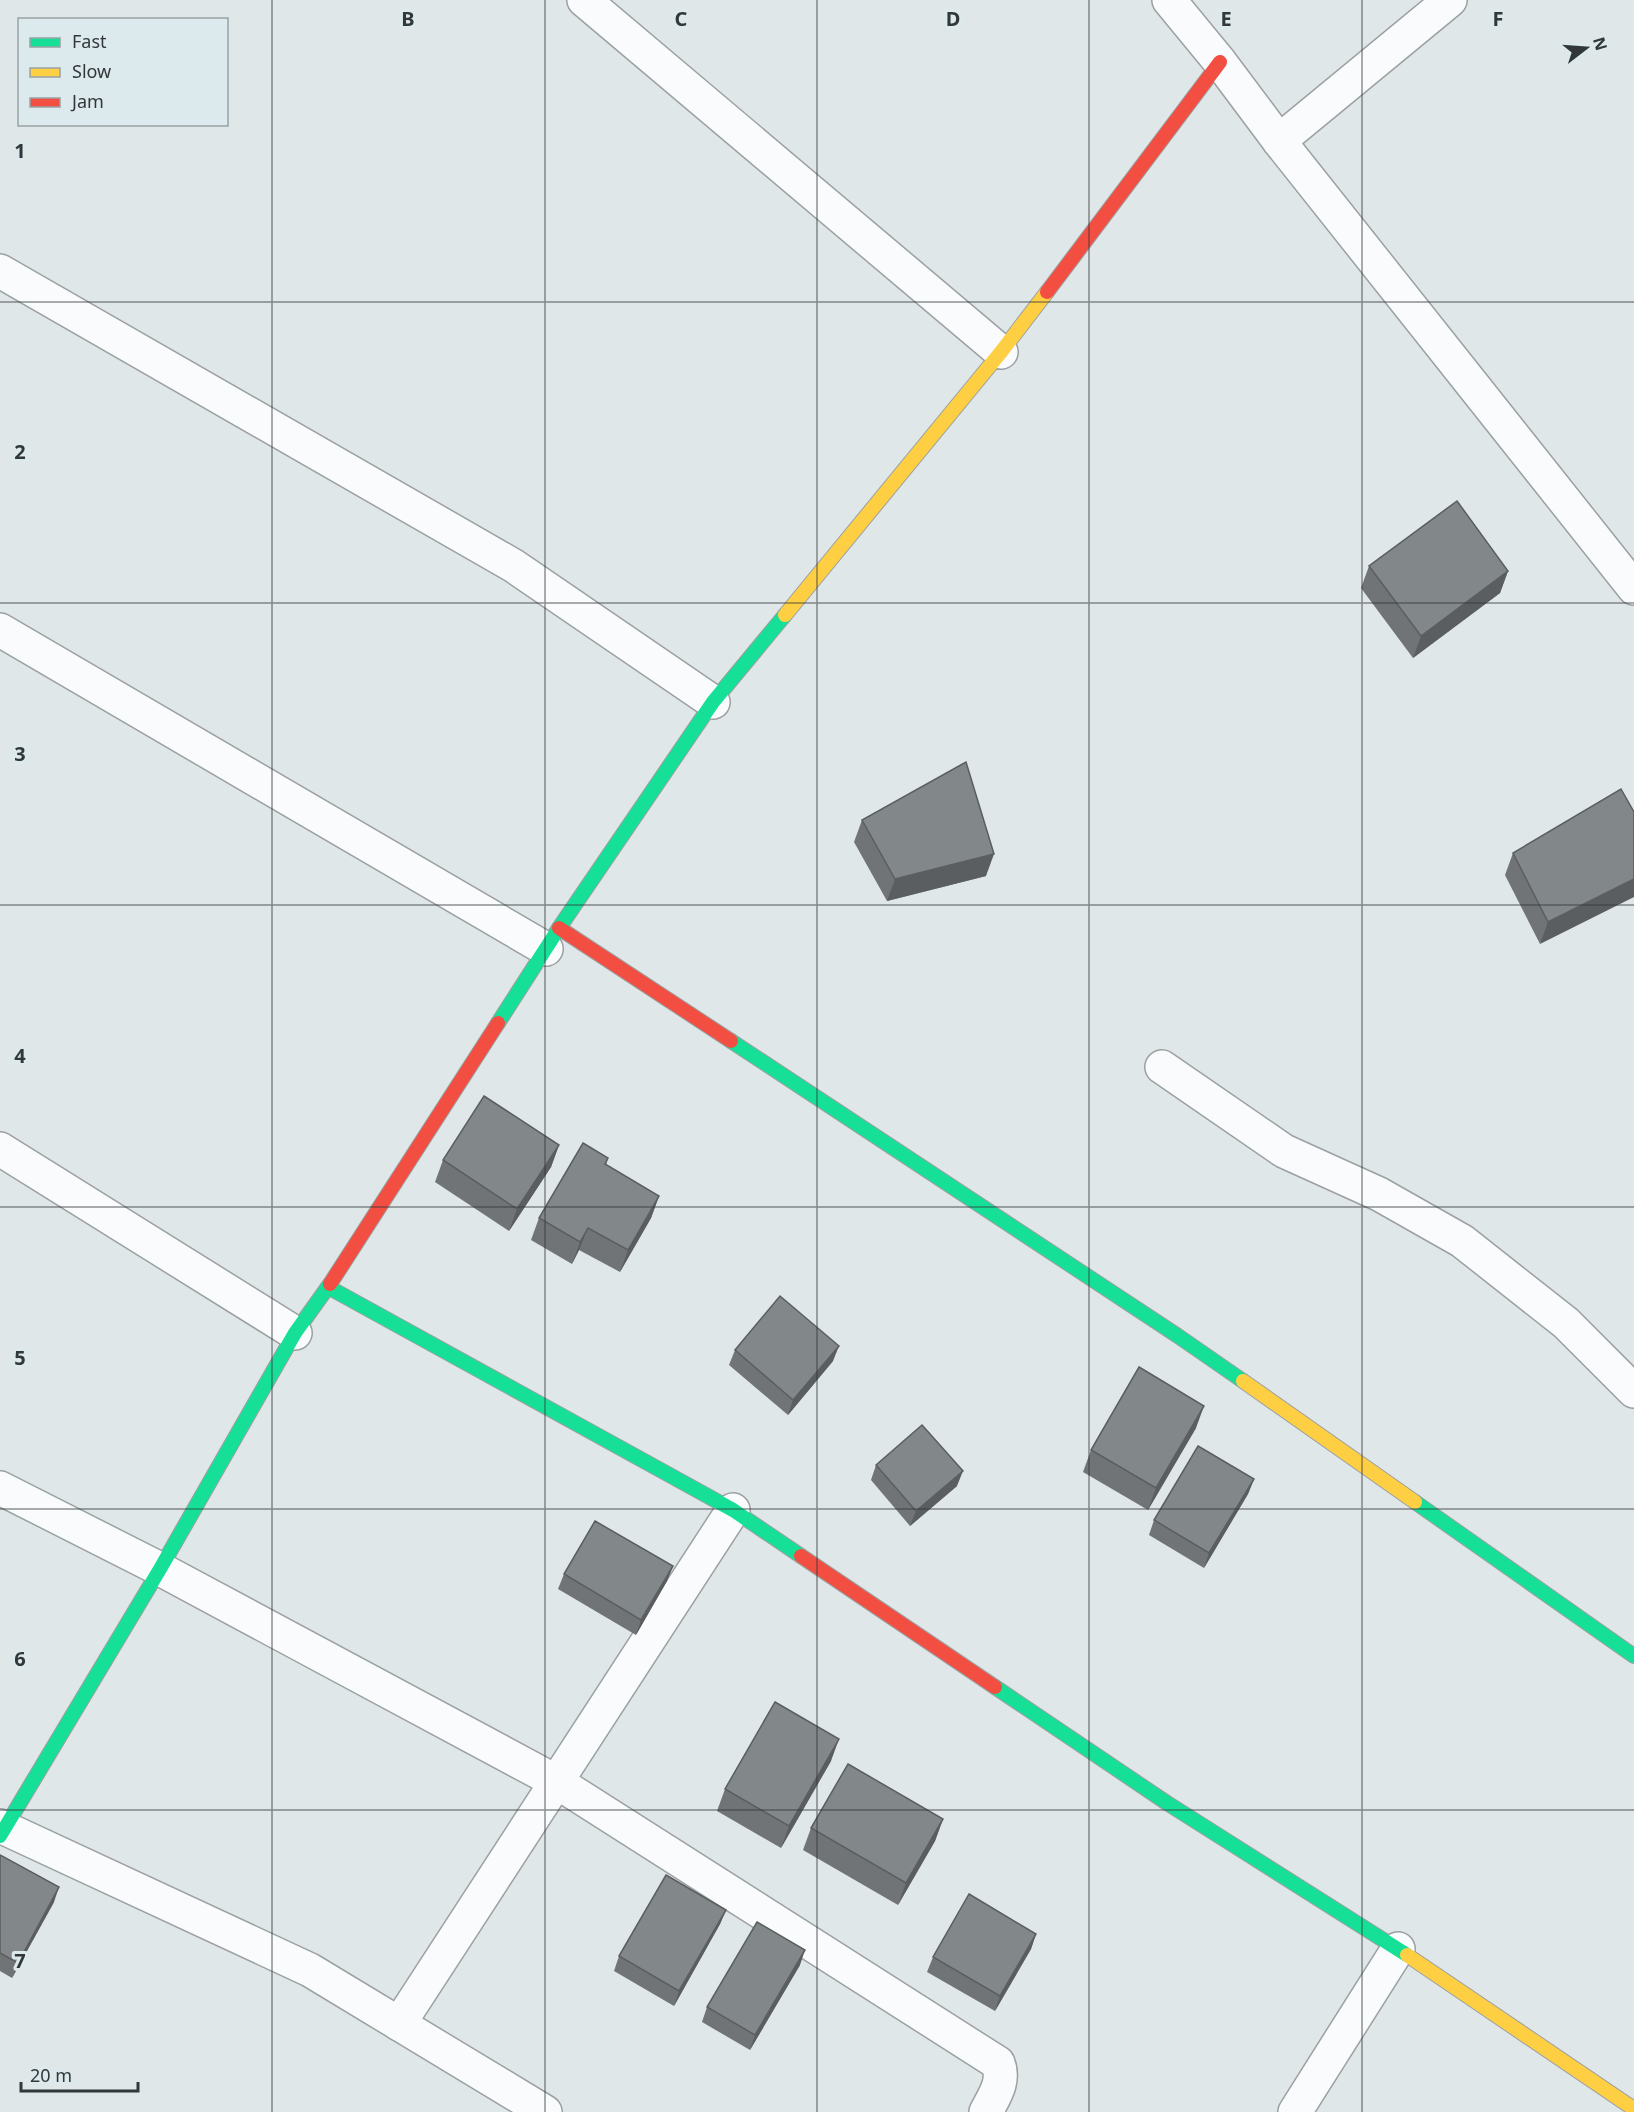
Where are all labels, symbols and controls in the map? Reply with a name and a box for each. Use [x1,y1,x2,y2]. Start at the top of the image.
text: B [401,5,415,32]
text: C [675,5,688,32]
text: D [946,5,960,32]
text: E [1220,5,1232,32]
text: F [1493,5,1503,32]
legend [18,18,228,126]
north arrow [1556,18,1616,78]
text: Fast [72,29,107,53]
text: N [1588,34,1613,53]
text: Slow [72,59,111,83]
text: Jam [70,89,104,113]
text: 1 [14,137,26,164]
text: 2 [14,438,26,465]
text: 3 [14,740,26,767]
text: 4 [14,1042,26,1069]
text: 5 [14,1344,26,1371]
text: 6 [14,1645,26,1672]
text: 7 [14,1947,26,1974]
scale bar [21,2055,138,2093]
text: 20 m [30,2063,72,2087]

